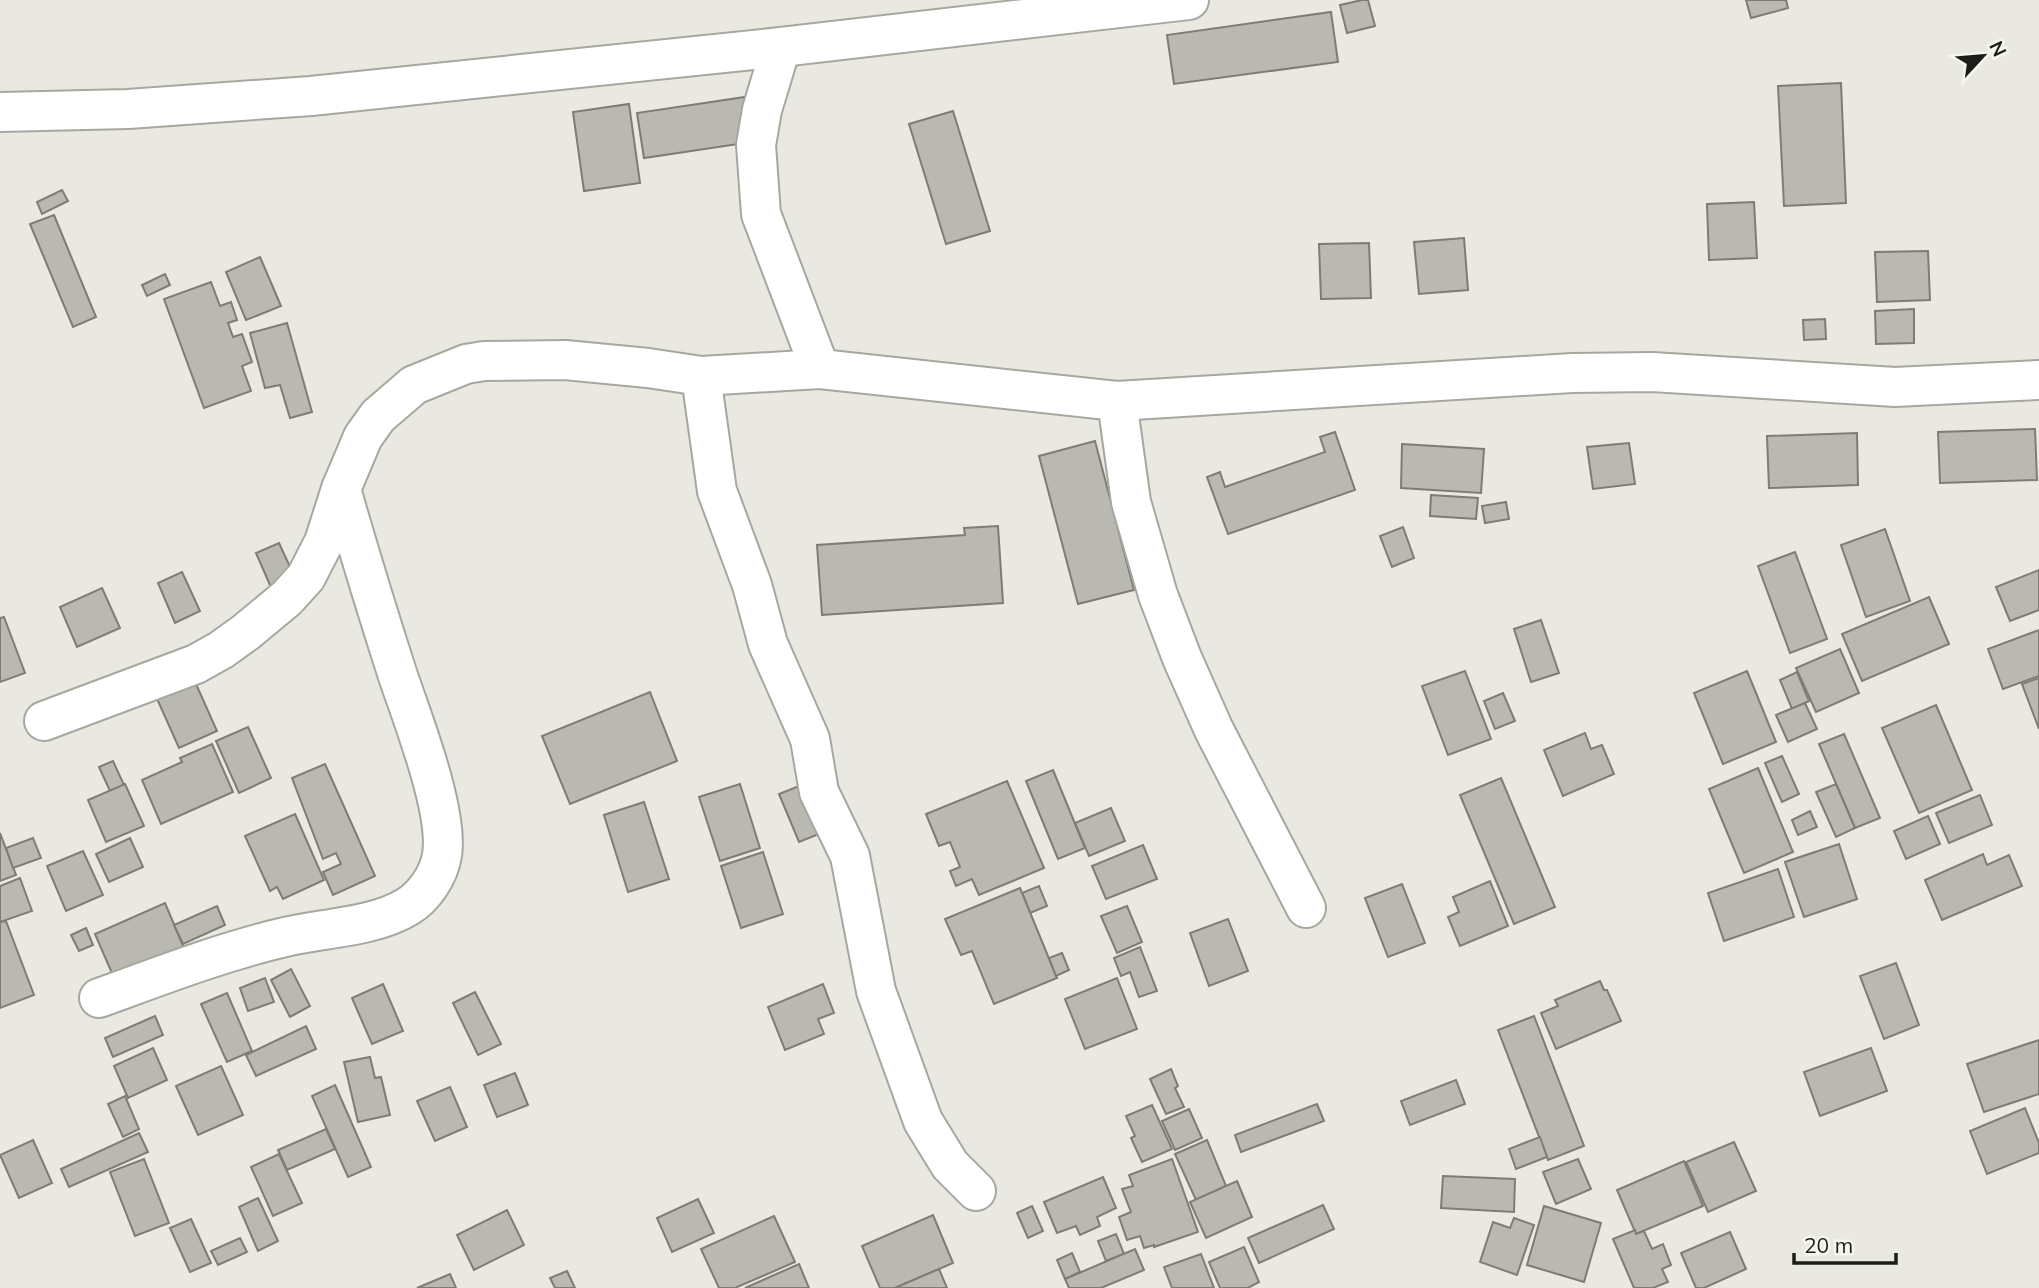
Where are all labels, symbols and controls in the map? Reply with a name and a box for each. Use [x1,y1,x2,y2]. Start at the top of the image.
north arrow [1948,21,2018,91]
text: N [1984,37,2012,60]
scale bar [1794,1222,1896,1266]
text: 20 m [1804,1232,1853,1258]

